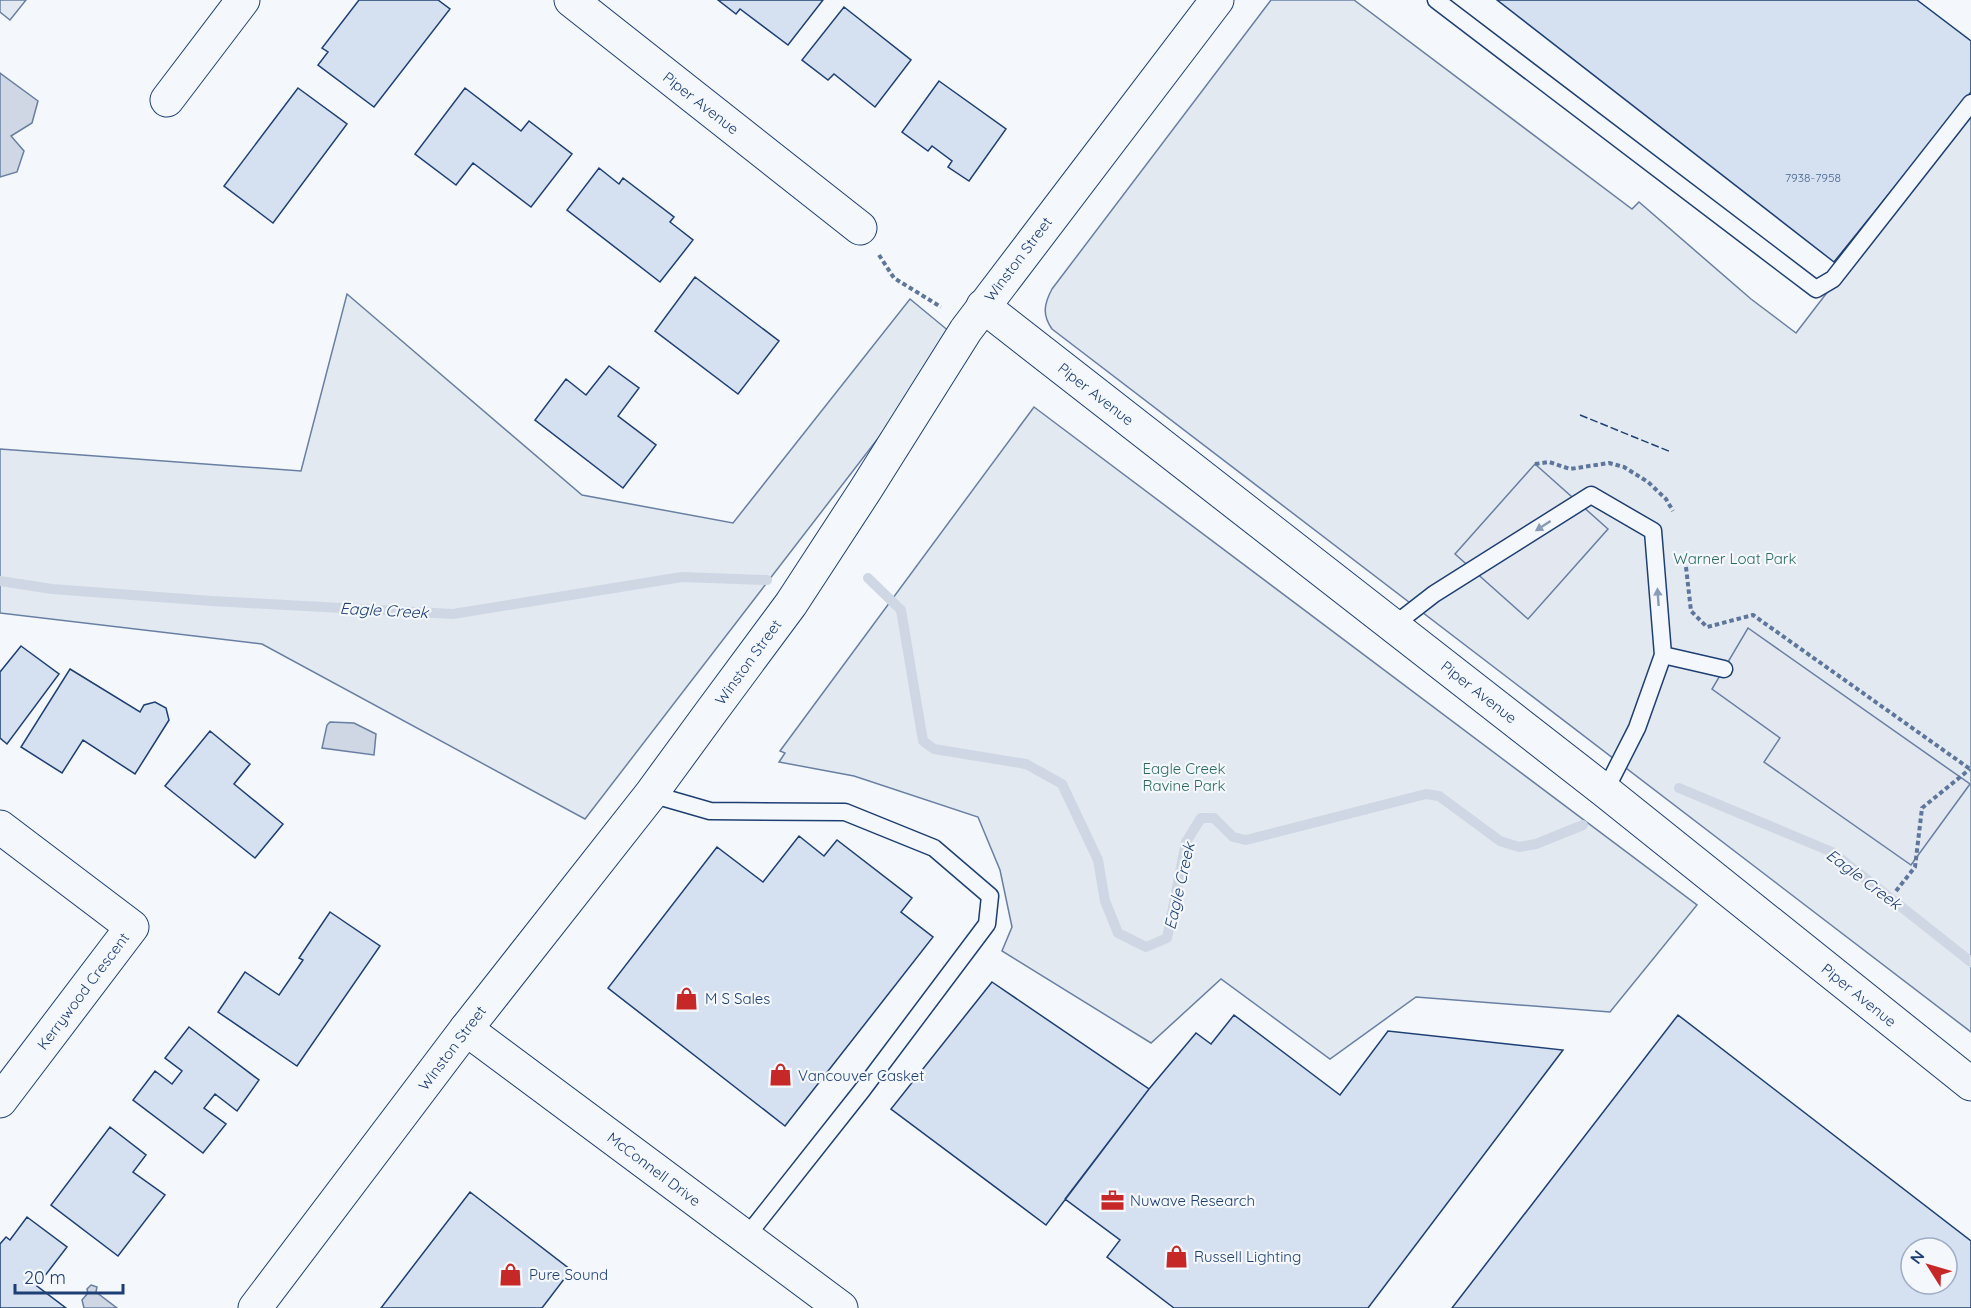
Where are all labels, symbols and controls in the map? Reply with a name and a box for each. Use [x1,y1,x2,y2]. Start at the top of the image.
street label: Piper Avenue [659,68,743,138]
house number: 7938-7958 [1785,170,1841,185]
street label: Winston Street [980,213,1056,305]
street label: Piper Avenue [1054,359,1138,429]
one-way arrow [1535,520,1551,531]
park label: Warner Loat Park [1673,549,1797,568]
one-way arrow [1654,588,1663,607]
water label: Eagle Creek [339,598,430,622]
street label: Winston Street [711,615,785,709]
street label: Piper Avenue [1437,657,1521,727]
park label: Eagle Creek Ravine Park [1142,759,1226,795]
water label: Eagle Creek [1159,839,1199,931]
water label: Eagle Creek [1823,844,1907,915]
street label: Kerrywood Crescent [33,929,133,1053]
street label: Piper Avenue [1818,959,1900,1031]
shop icon: M S Sales [674,985,700,1011]
place label: M S Sales [705,989,770,1008]
street label: Winston Street [414,1002,490,1094]
shop icon: Vancouver Casket [767,1062,793,1088]
place label: Vancouver Casket [798,1066,924,1085]
street label: McConnell Drive [604,1128,704,1210]
office icon: Nuwave Research [1099,1187,1125,1213]
place label: Nuwave Research [1130,1191,1255,1210]
north arrow [1899,1236,1959,1296]
shop icon: Russell Lighting [1163,1243,1189,1269]
text: N [1905,1246,1929,1268]
place label: Russell Lighting [1194,1247,1301,1266]
scale bar [15,1257,123,1295]
shop icon: Pure Sound [498,1261,524,1287]
place label: Pure Sound [529,1265,608,1284]
text: 20 m [24,1266,66,1289]

